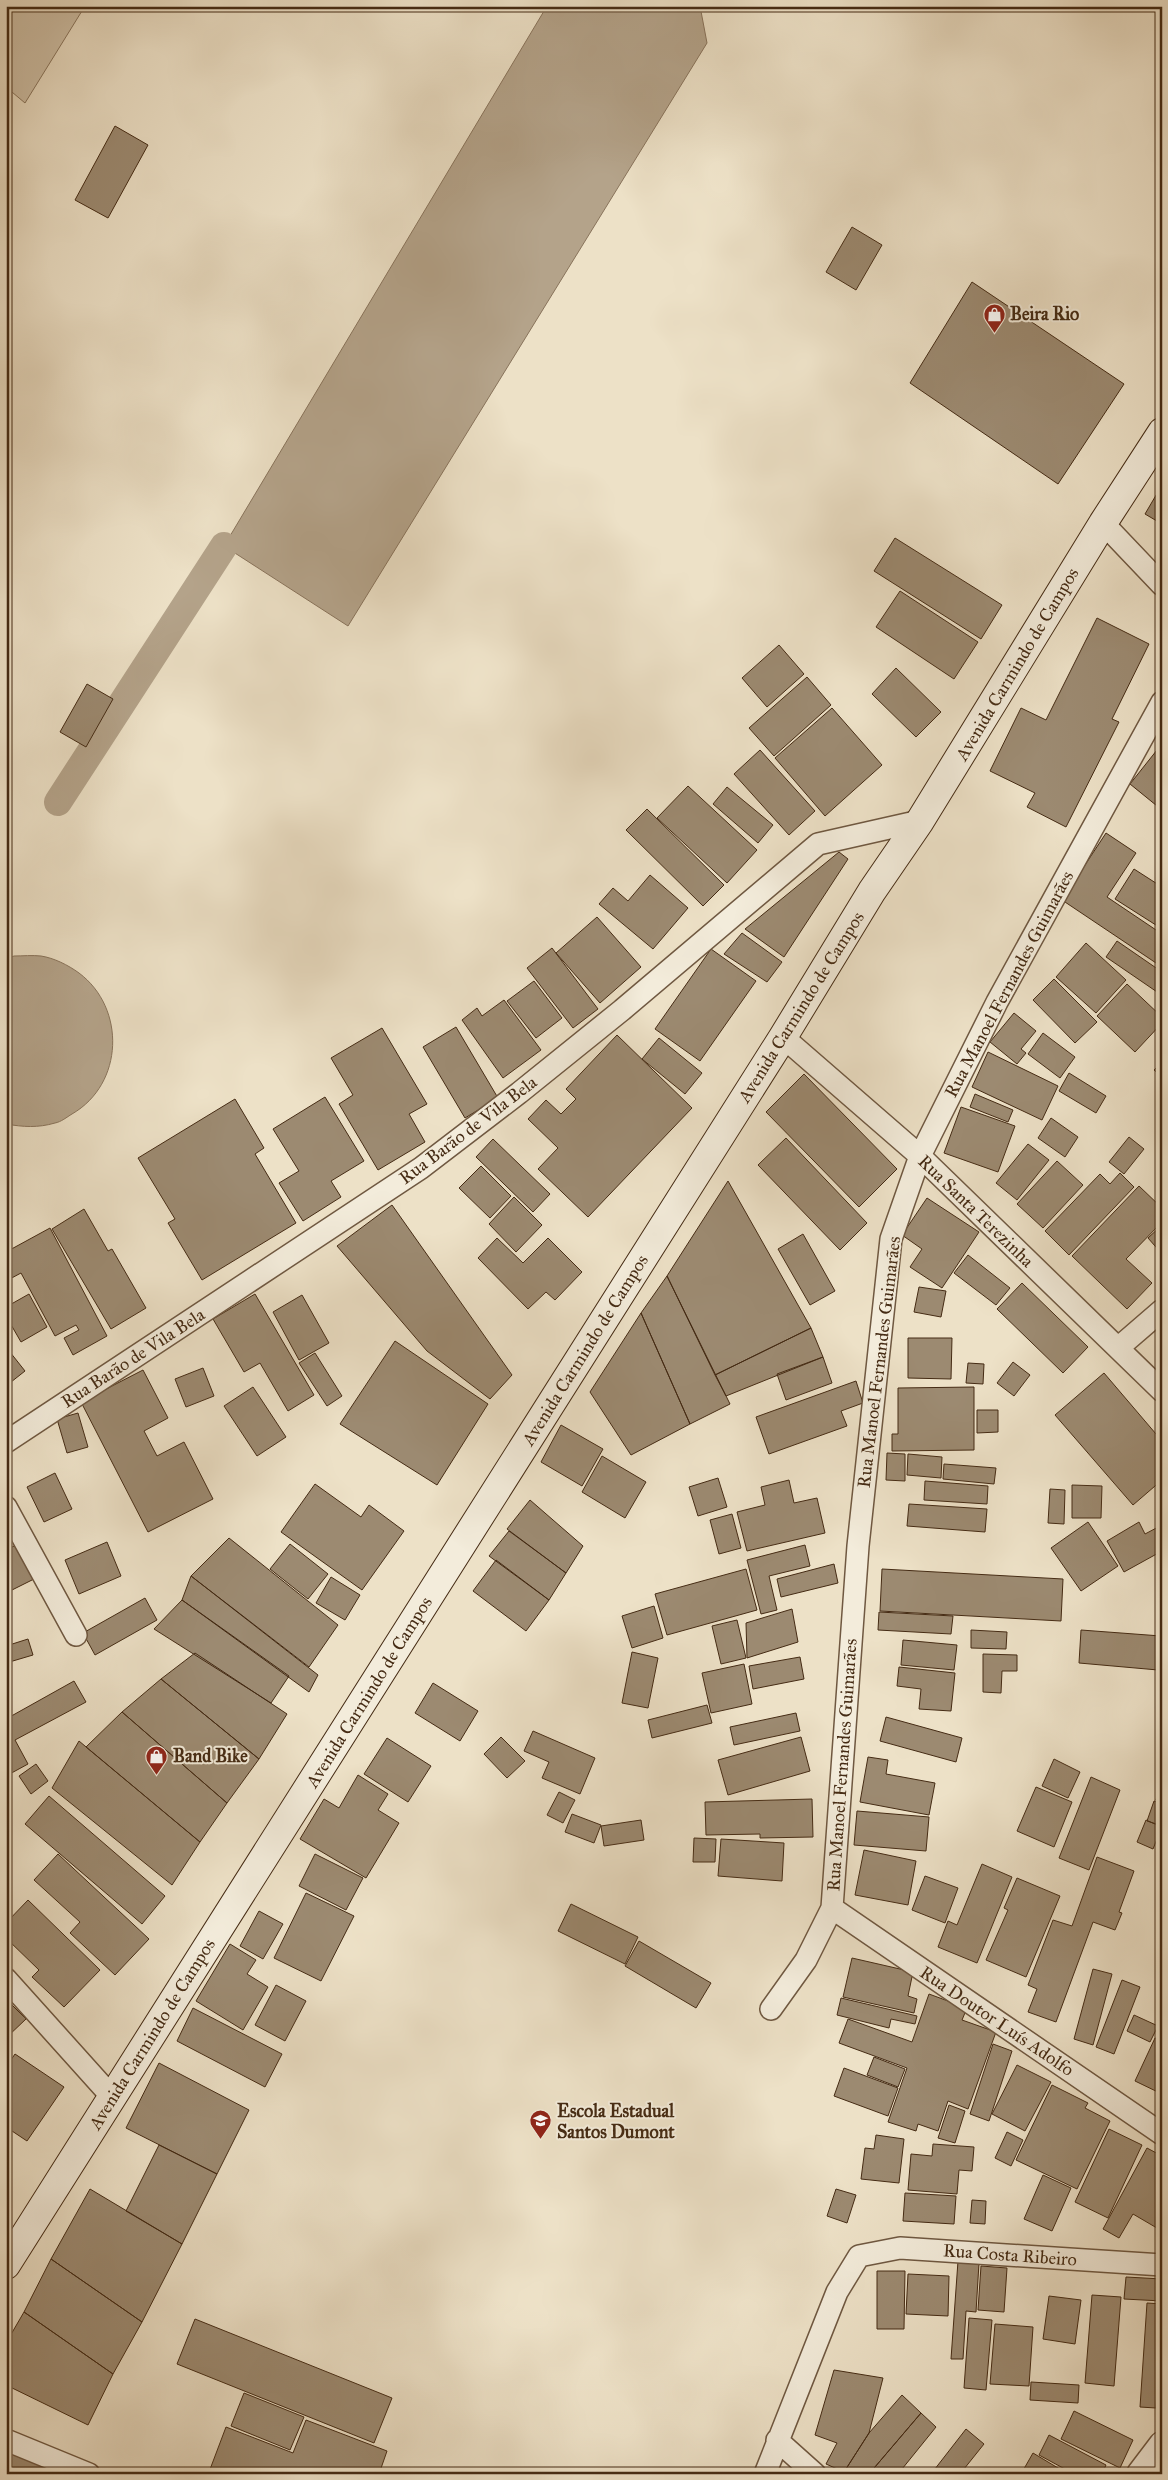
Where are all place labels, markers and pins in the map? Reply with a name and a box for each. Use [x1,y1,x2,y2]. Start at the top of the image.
shop icon: Beira Rio [982,302,1006,333]
place label: Beira Rio [1010,303,1079,325]
shop icon: Band Bike [145,1744,169,1775]
place label: Band Bike [173,1745,248,1767]
place label: Escola Estadual Santos Dumont [557,2100,675,2143]
school or university icon: Escola Estadual Santos Dumont [529,2109,553,2140]

